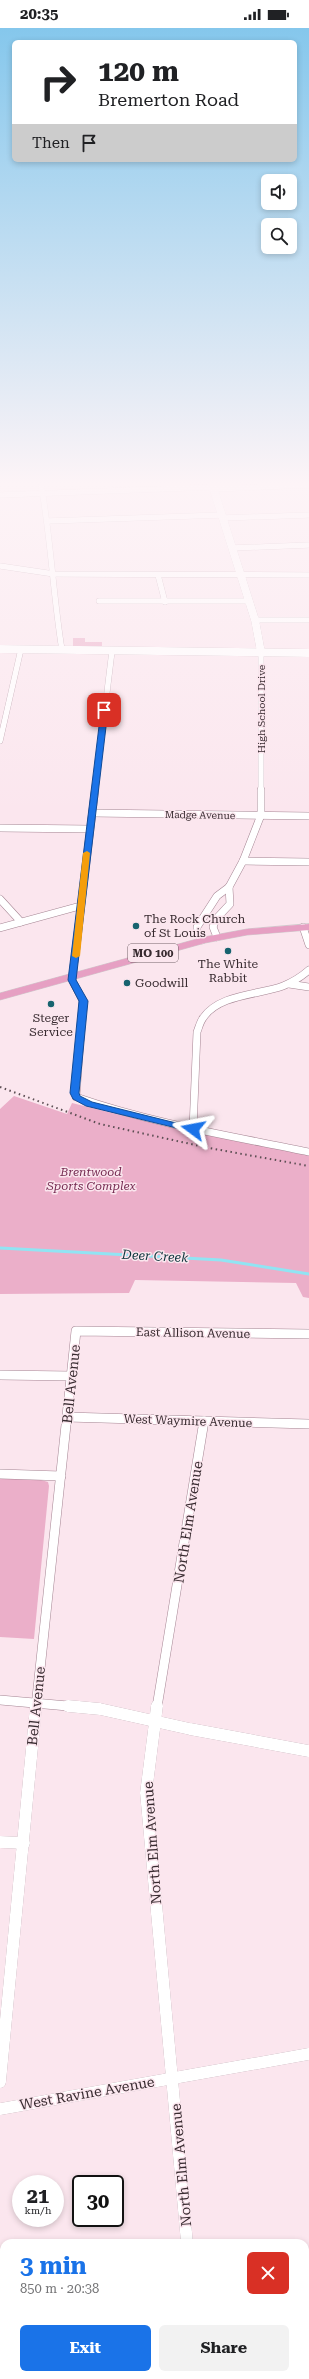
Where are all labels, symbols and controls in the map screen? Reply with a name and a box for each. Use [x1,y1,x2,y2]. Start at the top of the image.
text: 20:35 [20,5,58,23]
text: 120 m [98,55,179,88]
icon: right [32,56,84,108]
text: Bremerton Road [98,89,239,110]
icon: arrive [78,132,100,154]
text: Then [32,134,70,152]
map controls [261,174,297,254]
button: sound [261,174,297,210]
button: search [261,218,297,254]
street label: High School Drive [256,664,267,753]
pin [87,693,121,727]
icon: arrive [93,699,115,721]
street label: Madge Avenue [165,809,236,821]
place label: The Rock Church of St Louis [144,912,246,940]
marker: The Rock Church of St Louis [131,921,141,931]
road number: MO 100 [128,944,178,962]
marker: The White Rabbit [223,946,233,956]
place label: The White Rabbit [198,957,259,985]
place label: Goodwill [135,976,188,990]
marker: Goodwill [122,978,132,988]
marker: Steger Service [46,999,56,1009]
place label: Steger Service [29,1011,73,1039]
position arrow [172,1108,214,1150]
park label: Brentwood Sports Complex [46,1165,135,1193]
water label: Deer Creek [120,1247,190,1265]
street label: East Allison Avenue [136,1325,251,1341]
street label: Bell Avenue [59,1343,83,1424]
street label: West Waymire Avenue [123,1412,253,1430]
street label: North Elm Avenue [170,1460,206,1584]
street label: Bell Avenue [24,1665,48,1746]
street label: North Elm Avenue [140,1781,164,1905]
street label: West Ravine Avenue [18,2073,156,2113]
street label: North Elm Avenue [168,2103,194,2227]
speed limit sign: 30 [72,2175,124,2227]
text: 21 [27,2184,49,2208]
text: km/h [25,2205,51,2216]
text: 3 min [20,2252,87,2280]
button: close [247,2252,289,2294]
text: 850 m · 20:38 [20,2281,99,2296]
button: Exit [20,2325,151,2371]
button: Share [159,2325,289,2371]

